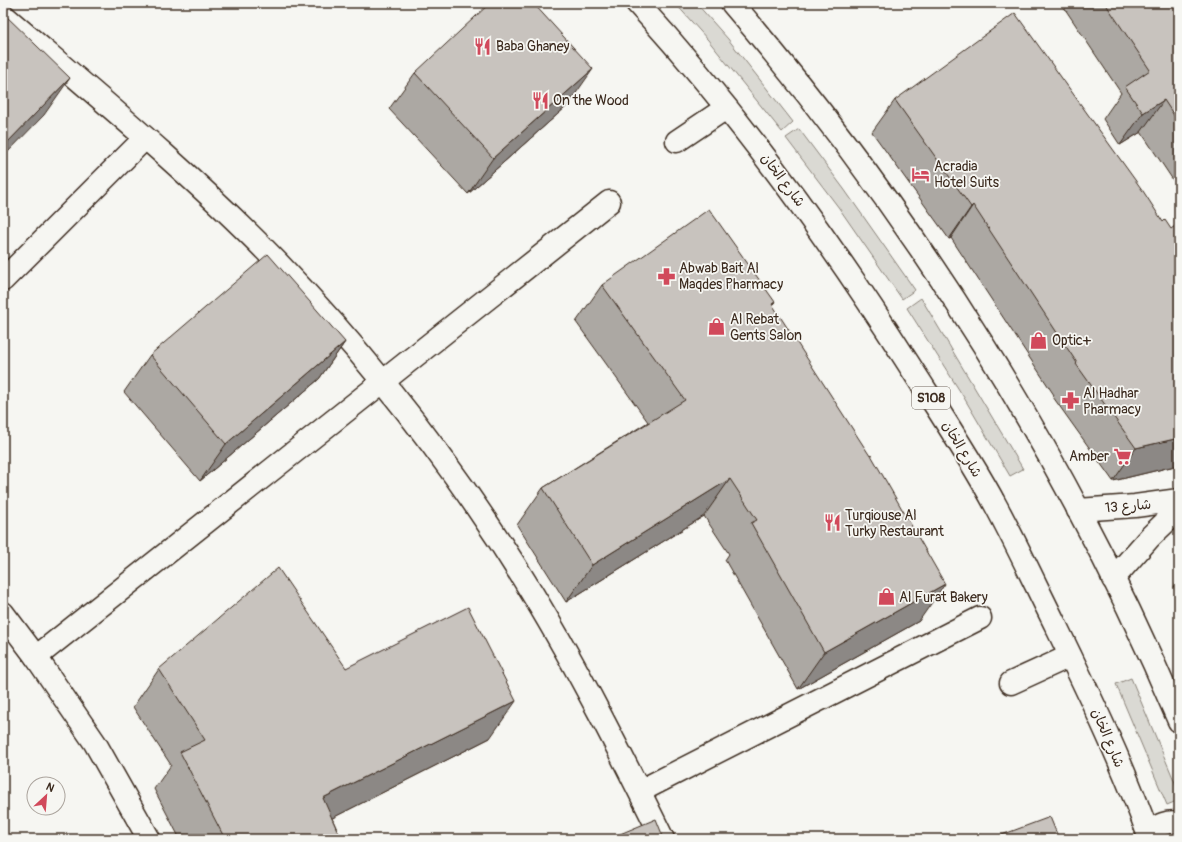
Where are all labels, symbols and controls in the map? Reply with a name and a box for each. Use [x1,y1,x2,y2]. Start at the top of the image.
restaurant icon: Baba Ghaney [473,36,493,56]
place label: Baba Ghaney [496,38,570,55]
restaurant icon: On the Wood [530,90,550,110]
place label: On the Wood [553,92,629,109]
street label: شارع الخان [757,150,809,211]
place label: Acradia Hotel Suits [934,158,1000,191]
hotel icon: Acradia Hotel Suits [911,164,931,184]
place label: Abwab Bait Al Maqdes Pharmacy [679,260,783,293]
pharmacy icon: Abwab Bait Al Maqdes Pharmacy [656,266,676,286]
place label: Al Rebat Gents Salon [730,311,802,344]
shop icon: Al Rebat Gents Salon [707,317,727,337]
shop icon: Optic+ [1029,330,1049,350]
place label: Optic+ [1052,332,1092,349]
place label: Al Hadhar Pharmacy [1083,385,1141,418]
road number: S108 [912,387,950,409]
pharmacy icon: Al Hadhar Pharmacy [1060,391,1080,411]
street label: شارع الخان [938,418,985,481]
supermarket icon: Amber [1112,446,1132,466]
place label: Amber [1069,448,1109,465]
street label: شارع 13 [1104,495,1152,517]
place label: Turqiouse Al Turky Restaurant [845,507,944,540]
restaurant icon: Turqiouse Al Turky Restaurant [822,513,842,533]
shop icon: Al Furat Bakery [876,587,896,607]
place label: Al Furat Bakery [899,589,988,606]
street label: شارع الخان [1087,706,1128,771]
north arrow [26,776,66,816]
text: N [44,780,57,795]

